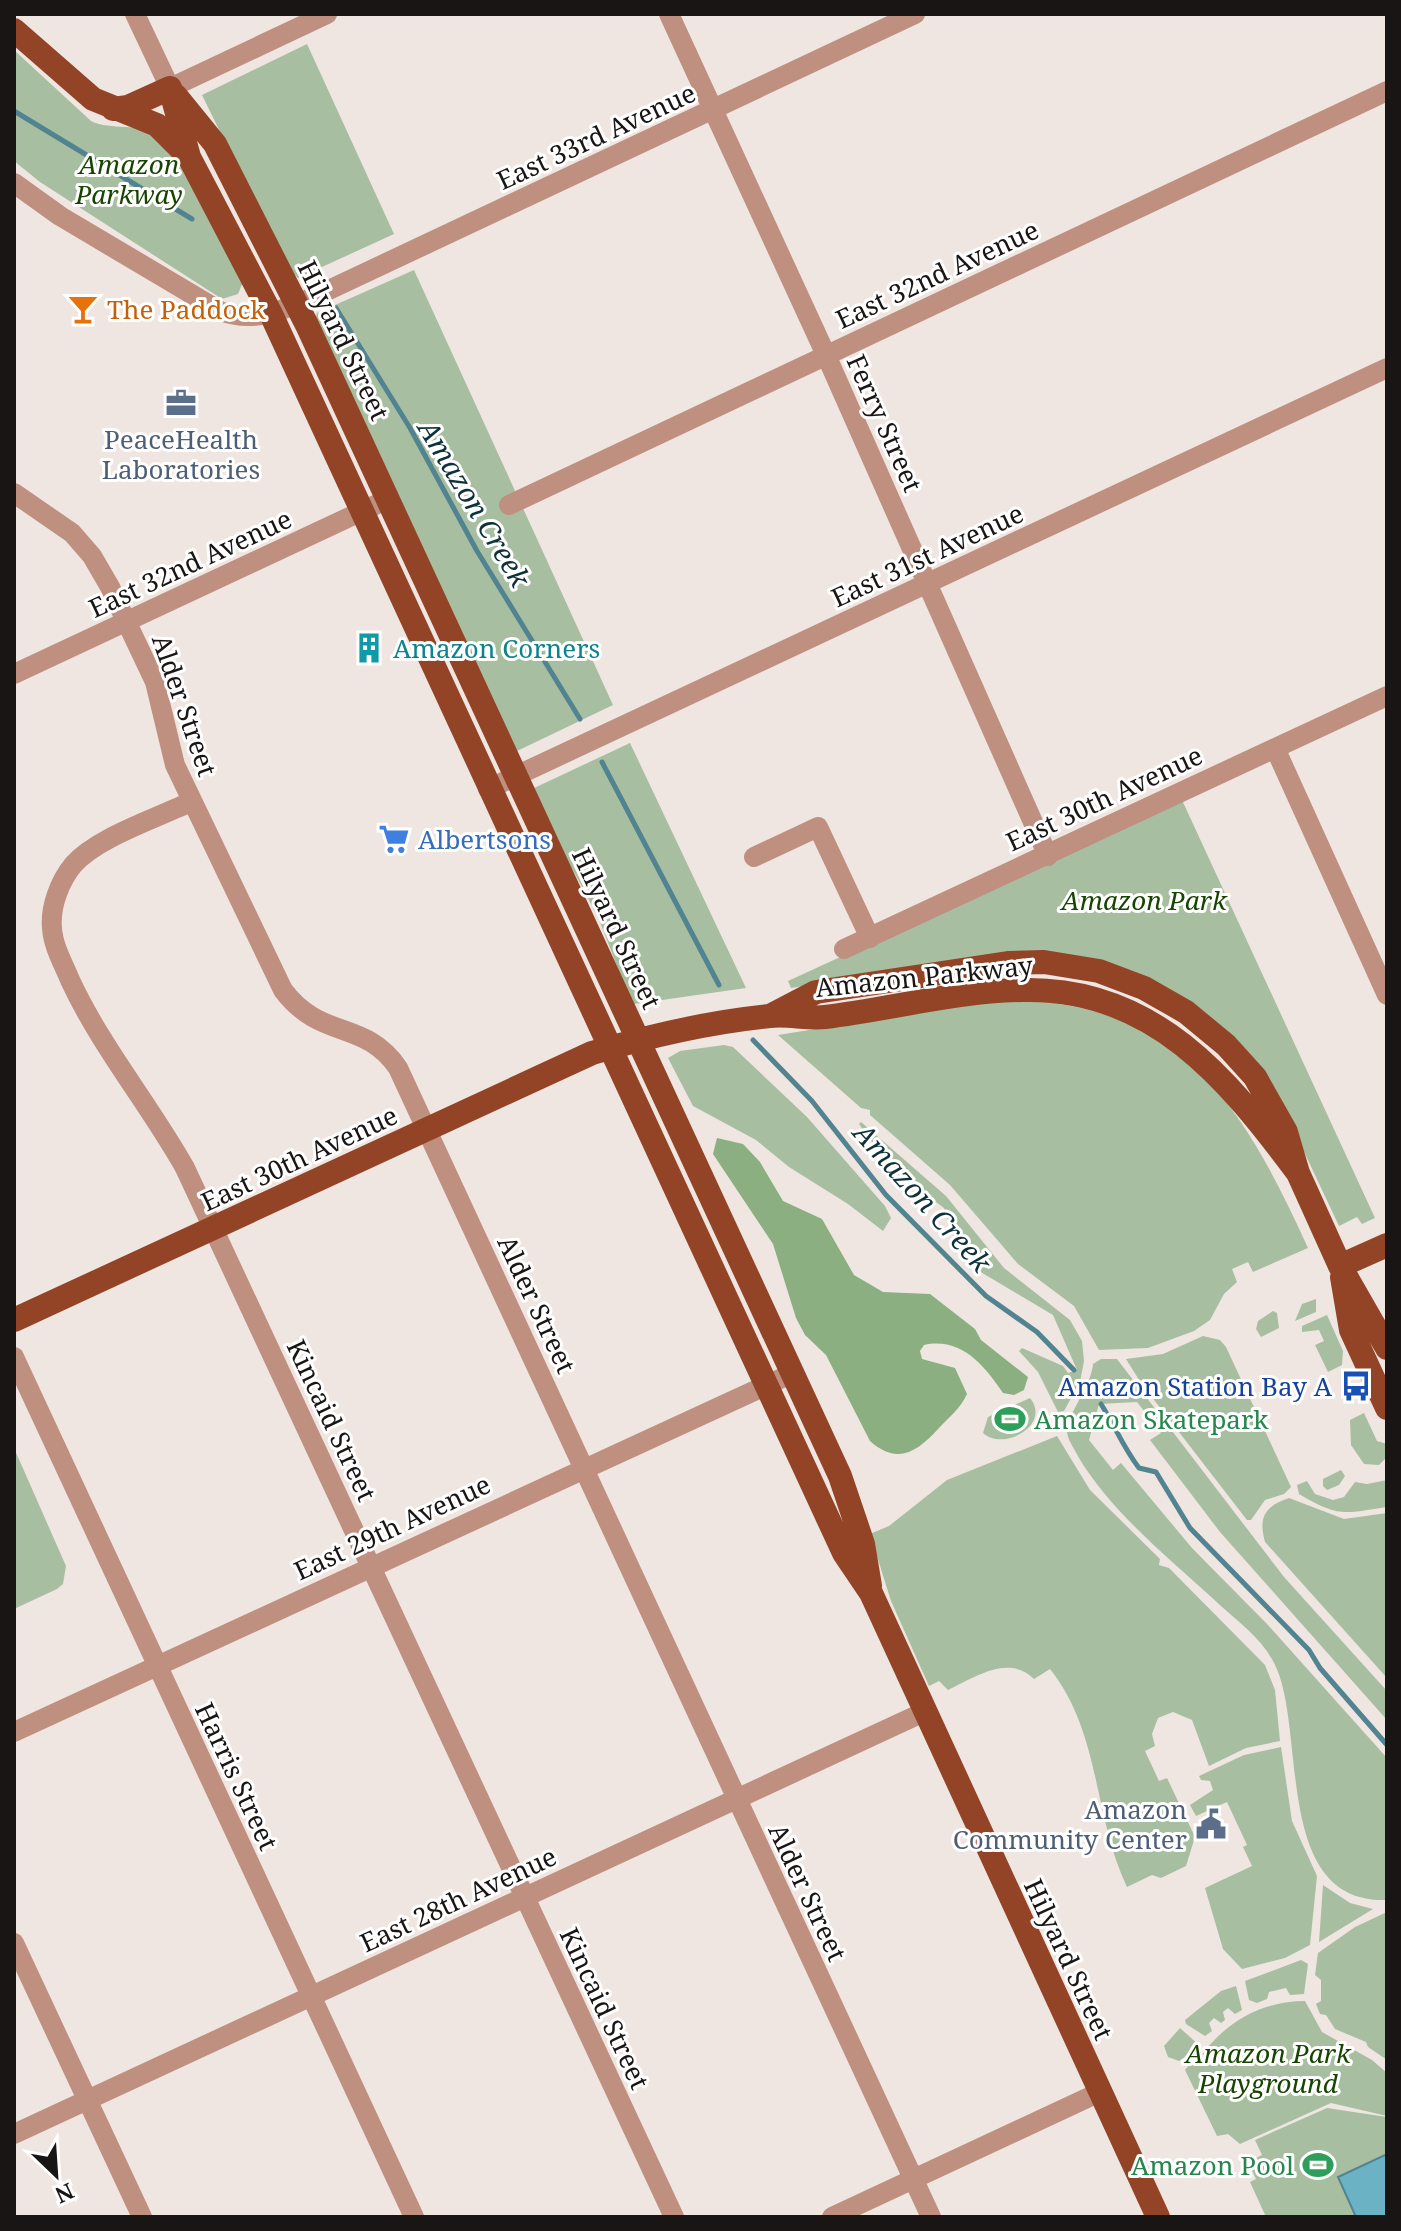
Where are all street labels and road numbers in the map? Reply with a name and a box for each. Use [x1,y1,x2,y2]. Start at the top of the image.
street label: East 33rd Avenue [491,74,701,198]
street label: East 32nd Avenue [830,211,1044,337]
street label: Hilyard Street [290,254,398,426]
street label: Ferry Street [839,349,931,497]
street label: East 31st Avenue [825,495,1029,615]
street label: East 32nd Avenue [83,500,297,626]
street label: Alder Street [144,629,226,781]
street label: East 30th Avenue [1000,737,1208,859]
street label: Hilyard Street [564,842,670,1014]
street label: Amazon Parkway [814,947,1035,1005]
street label: East 30th Avenue [195,1097,403,1219]
street label: Alder Street [489,1229,585,1379]
street label: Kincaid Street [279,1333,385,1507]
street label: East 29th Avenue [288,1466,496,1588]
street label: Harris Street [187,1696,287,1856]
street label: Alder Street [760,1817,856,1967]
street label: East 28th Avenue [354,1838,562,1960]
street label: Hilyard Street [1016,1873,1122,2045]
street label: Kincaid Street [552,1921,658,2095]

